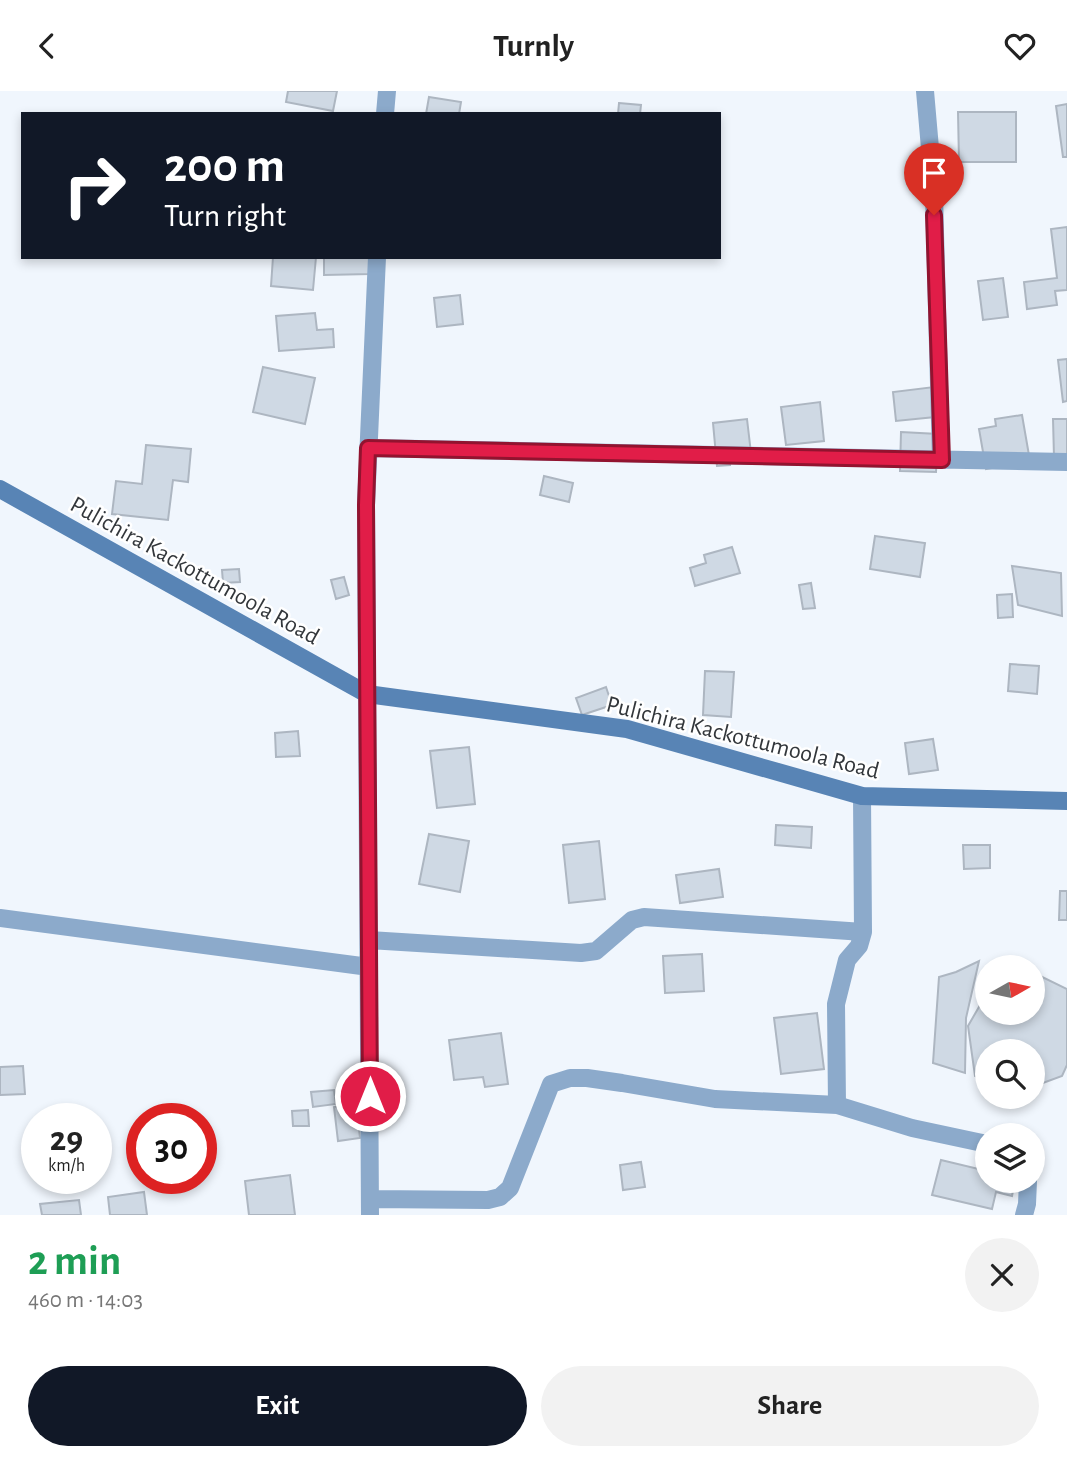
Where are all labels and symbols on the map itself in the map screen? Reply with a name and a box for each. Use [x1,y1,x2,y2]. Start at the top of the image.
pin [904,143,964,215]
street label: Pulichira Kackottumoola Road [66,492,323,649]
street label: Pulichira Kackottumoola Road [604,692,882,784]
north arrow [975,955,1045,1025]
position arrow [333,1059,407,1133]
speed limit sign: 30 [126,1103,217,1194]

